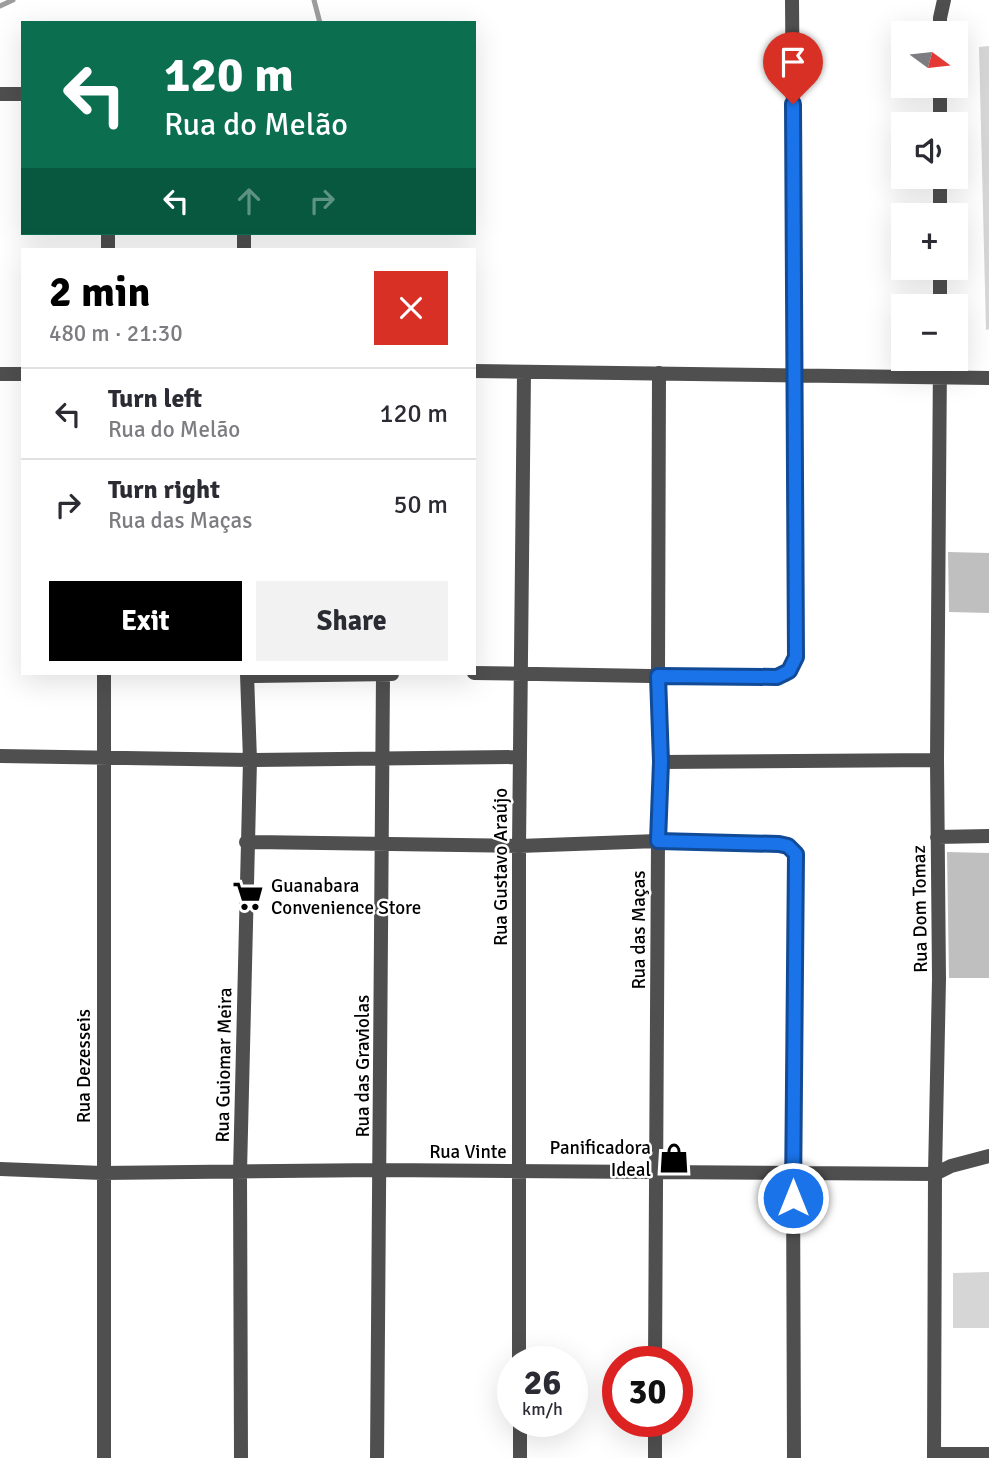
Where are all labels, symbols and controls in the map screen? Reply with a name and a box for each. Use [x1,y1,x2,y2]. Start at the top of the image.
north arrow [891,21,968,98]
map controls [891,21,968,371]
pin [763,32,823,104]
icon: arrive [774,43,812,81]
text: 120 m [164,45,294,105]
icon: left [49,49,140,140]
text: Rua do Melão [164,105,348,144]
button: sound [891,112,968,189]
icon: left [157,182,195,220]
icon: ahead [230,182,268,220]
icon: right [303,182,341,220]
button: + [891,203,968,280]
text: 2 min [49,267,150,318]
button: close [374,271,448,345]
button: − [891,294,968,371]
text: 480 m · 21:30 [49,319,183,348]
text: Turn left [108,383,202,415]
icon: left [49,395,87,433]
text: 120 m [379,398,448,430]
text: Rua do Melão [108,415,240,444]
text: Turn right [108,474,220,506]
icon: right [49,486,87,524]
text: 50 m [393,489,448,521]
text: Rua das Maças [108,506,252,535]
button: Exit [49,581,242,661]
button: Share [256,581,448,661]
street label: Rua Gustavo Araújo [489,788,513,946]
street label: Rua Dom Tomaz [907,845,933,973]
street label: Rua das Maças [627,870,651,990]
place label: Guanabara Convenience Store [271,874,421,920]
supermarket icon: Guanabara Convenience Store [231,879,265,913]
street label: Rua Guiomar Meira [211,987,237,1143]
street label: Rua das Graviolas [351,995,375,1137]
street label: Rua Dezesseis [72,1009,96,1123]
place label: Panificadora Ideal [550,1136,651,1182]
street label: Rua Vinte [429,1140,507,1164]
shop icon: Panificadora Ideal [657,1141,691,1175]
position arrow [756,1161,830,1235]
speed limit sign: 30 [602,1346,693,1437]
text: 26 [524,1361,561,1404]
text: km/h [522,1398,563,1420]

